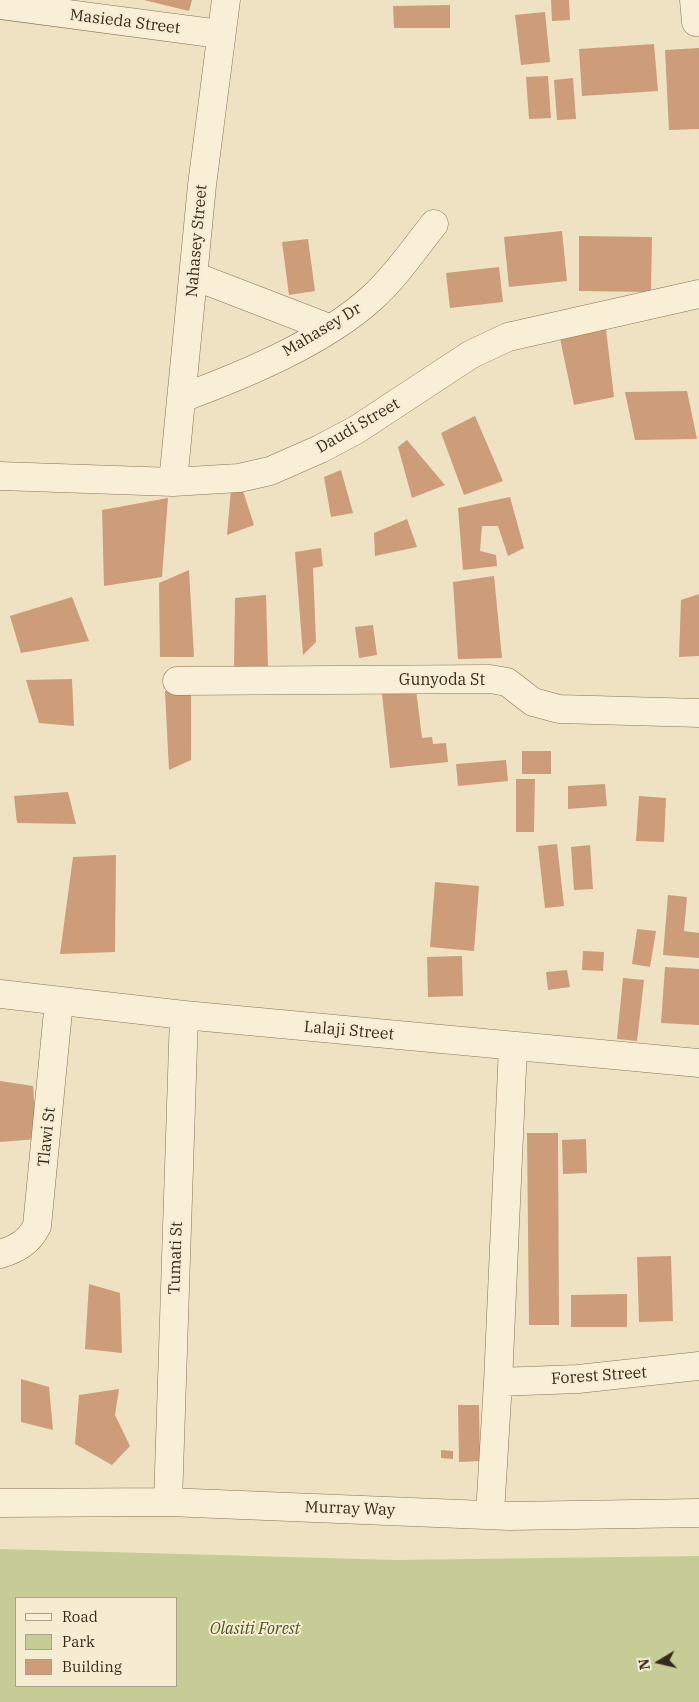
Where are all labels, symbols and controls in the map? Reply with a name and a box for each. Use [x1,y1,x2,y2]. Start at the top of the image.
street label: Masieda Street [69,6,181,38]
street label: Nahasey Street [182,184,212,298]
street label: Mahasey Dr [279,299,365,361]
street label: Daudi Street [313,394,403,458]
street label: Gunyoda St [399,670,485,690]
street label: Lalaji Street [303,1018,395,1044]
street label: Tlawi St [34,1106,60,1168]
street label: Tumati St [165,1221,187,1295]
street label: Forest Street [550,1363,648,1389]
street label: Murray Way [304,1498,396,1520]
legend [15,1597,178,1687]
text: Road [62,1607,98,1626]
park label: Olasiti Forest [210,1619,300,1639]
text: Park [62,1632,95,1651]
north arrow [634,1637,684,1687]
text: Building [62,1657,122,1676]
text: N [634,1657,654,1671]

